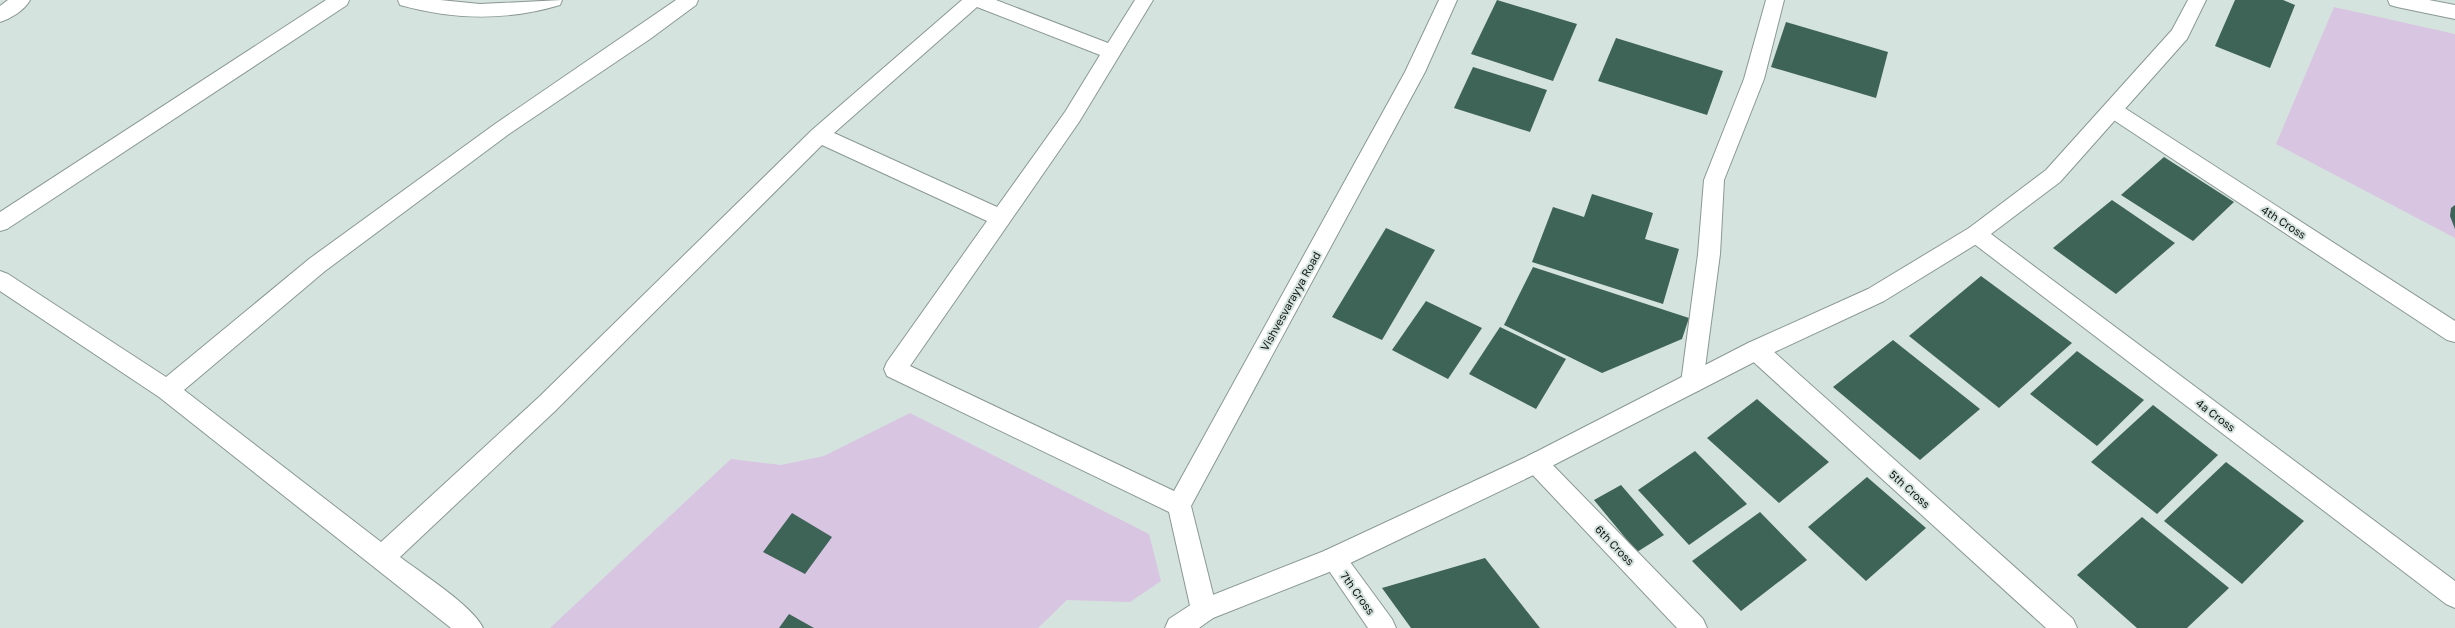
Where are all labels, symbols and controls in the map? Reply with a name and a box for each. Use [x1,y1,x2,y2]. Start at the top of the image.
street label: 4th Cross [2259,203,2309,241]
street label: Vishvesvarayya Road [1257,249,1323,353]
street label: 4a Cross [2194,396,2238,434]
street label: 5th Cross [1887,467,1933,511]
street label: 6th Cross [1593,522,1637,568]
street label: 7th Cross [1338,569,1378,617]

